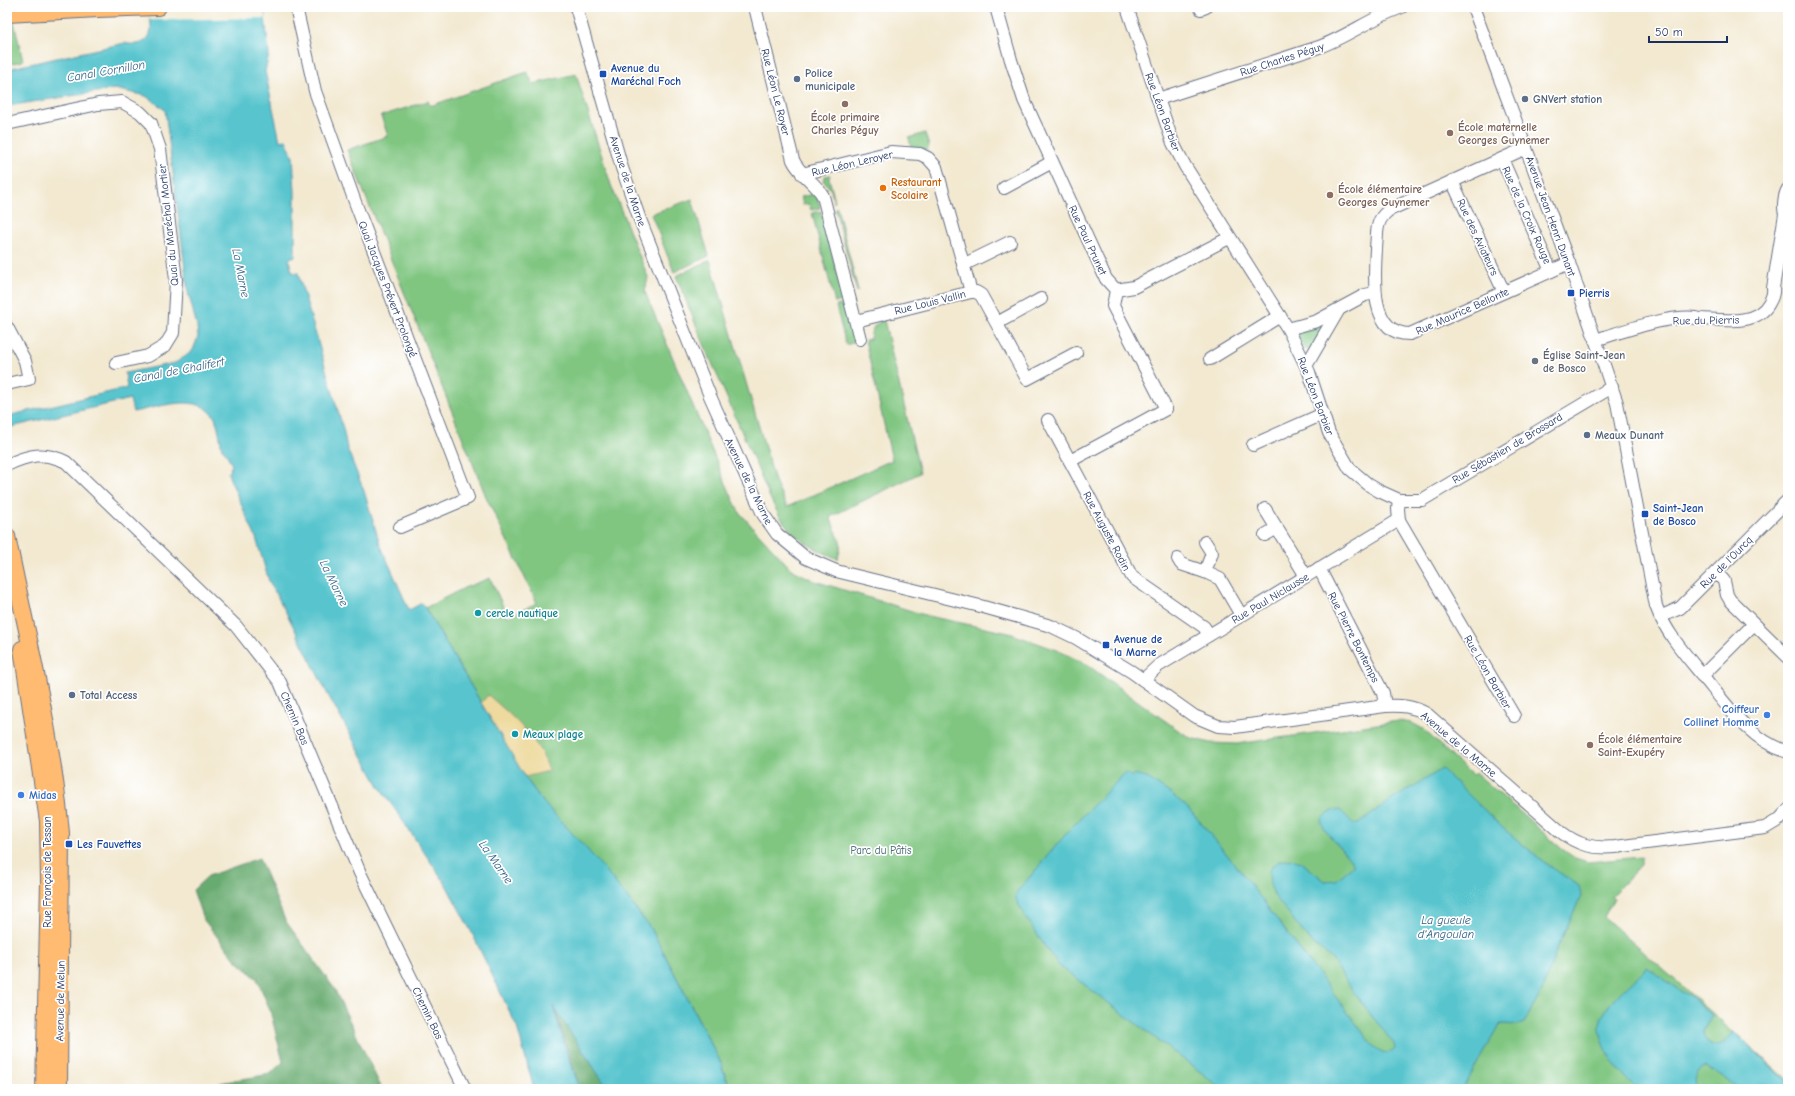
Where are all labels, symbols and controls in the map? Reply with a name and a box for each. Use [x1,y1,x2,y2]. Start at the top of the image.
scale bar [1649,18,1727,44]
text: 50 m [1655,25,1683,39]
street label: Rue Charles Péguy [1238,40,1326,79]
street label: Rue Léon Le Royer [758,47,793,138]
water label: Canal Cornillon [66,57,146,85]
place label: Avenue du Maréchal Foch [611,62,681,88]
place label: Police municipale [805,67,856,93]
marker: Avenue du Maréchal Foch [598,69,608,79]
street label: Rue Léon Barbier [1142,71,1183,154]
marker: Police municipale [792,74,802,84]
place label: GNVert station [1533,93,1602,106]
marker: GNVert station [1520,94,1530,104]
marker: École primaire Charles Péguy [840,99,850,109]
place label: École primaire Charles Péguy [811,110,880,137]
place label: École maternelle Georges Guynemer [1458,120,1550,147]
marker: École maternelle Georges Guynemer [1445,128,1455,138]
street label: Avenue de la Marne [607,134,649,229]
street label: Rue Léon Leroyer [810,148,895,179]
street label: Avenue Jean Henri Dunant [1523,154,1579,279]
street label: Quai du Maréchal Mortier [156,163,181,287]
street label: Rue de la Croix Rouge [1499,164,1554,266]
place label: Restaurant Scolaire [891,176,942,202]
place label: École élémentaire Georges Guynemer [1338,182,1430,209]
marker: Restaurant Scolaire [878,183,888,193]
marker: École élémentaire Georges Guynemer [1325,190,1335,200]
street label: Rue des Aviateurs [1454,197,1501,278]
street label: Rue Paul Prunet [1066,203,1110,278]
street label: Quai Jacques Prévert Prolongé [355,219,420,360]
water label: La Marne [229,247,253,299]
street label: Rue Maurice Bellonte [1414,285,1511,338]
street label: Rue Louis Vallin [893,287,967,318]
place label: Pierris [1579,287,1610,300]
marker: Pierris [1566,288,1576,298]
street label: Rue du Pierris [1673,313,1740,328]
place label: Église Saint-Jean de Bosco [1543,348,1625,375]
water label: Canal de Chalifert [132,354,227,386]
street label: Rue Léon Barbier [1295,355,1337,438]
marker: Église Saint-Jean de Bosco [1530,356,1540,366]
street label: Rue Sébastien de Brossard [1450,410,1565,487]
place label: Meaux Dunant [1595,429,1664,442]
marker: Meaux Dunant [1582,430,1592,440]
street label: Avenue de la Marne [722,436,775,527]
street label: Rue Auguste Rodin [1080,489,1133,573]
place label: Saint-Jean de Bosco [1653,502,1704,528]
marker: Saint-Jean de Bosco [1640,509,1650,519]
street label: Rue de l'Ourcq [1697,533,1755,591]
water label: La Marne [317,558,351,608]
street label: Rue Paul Niclausse [1229,570,1312,627]
street label: Rue Pierre Bontemps [1325,590,1382,685]
place label: cercle nautique [486,607,559,620]
marker: cercle nautique [473,608,483,618]
place label: Avenue de la Marne [1114,633,1163,659]
street label: Rue Léon Barbier [1461,633,1514,712]
marker: Avenue de la Marne [1101,640,1111,650]
place label: Total Access [80,689,137,702]
marker: Total Access [67,690,77,700]
street label: Chemin Bas [277,690,312,747]
place label: Coiffeur Collinet Homme [1683,703,1760,729]
street label: Avenue de la Marne [1418,709,1500,780]
marker: Coiffeur Collinet Homme [1762,710,1772,720]
place label: Meaux plage [523,728,584,741]
marker: Meaux plage [510,729,520,739]
place label: École élémentaire Saint-Exupéry [1598,732,1683,759]
marker: École élémentaire Saint-Exupéry [1585,740,1595,750]
place label: Midas [29,789,57,802]
marker: Midas [16,790,26,800]
street label: Rue François de Tessan [41,816,54,928]
place label: Les Fauvettes [77,838,142,851]
water label: La Marne [476,838,516,886]
marker: Les Fauvettes [64,839,74,849]
park label: Parc du Pâtis [850,844,912,857]
water label: La gueule d'Angoulan [1418,913,1475,941]
street label: Avenue de Melun [53,960,68,1042]
street label: Chemin Bas [409,985,446,1042]

